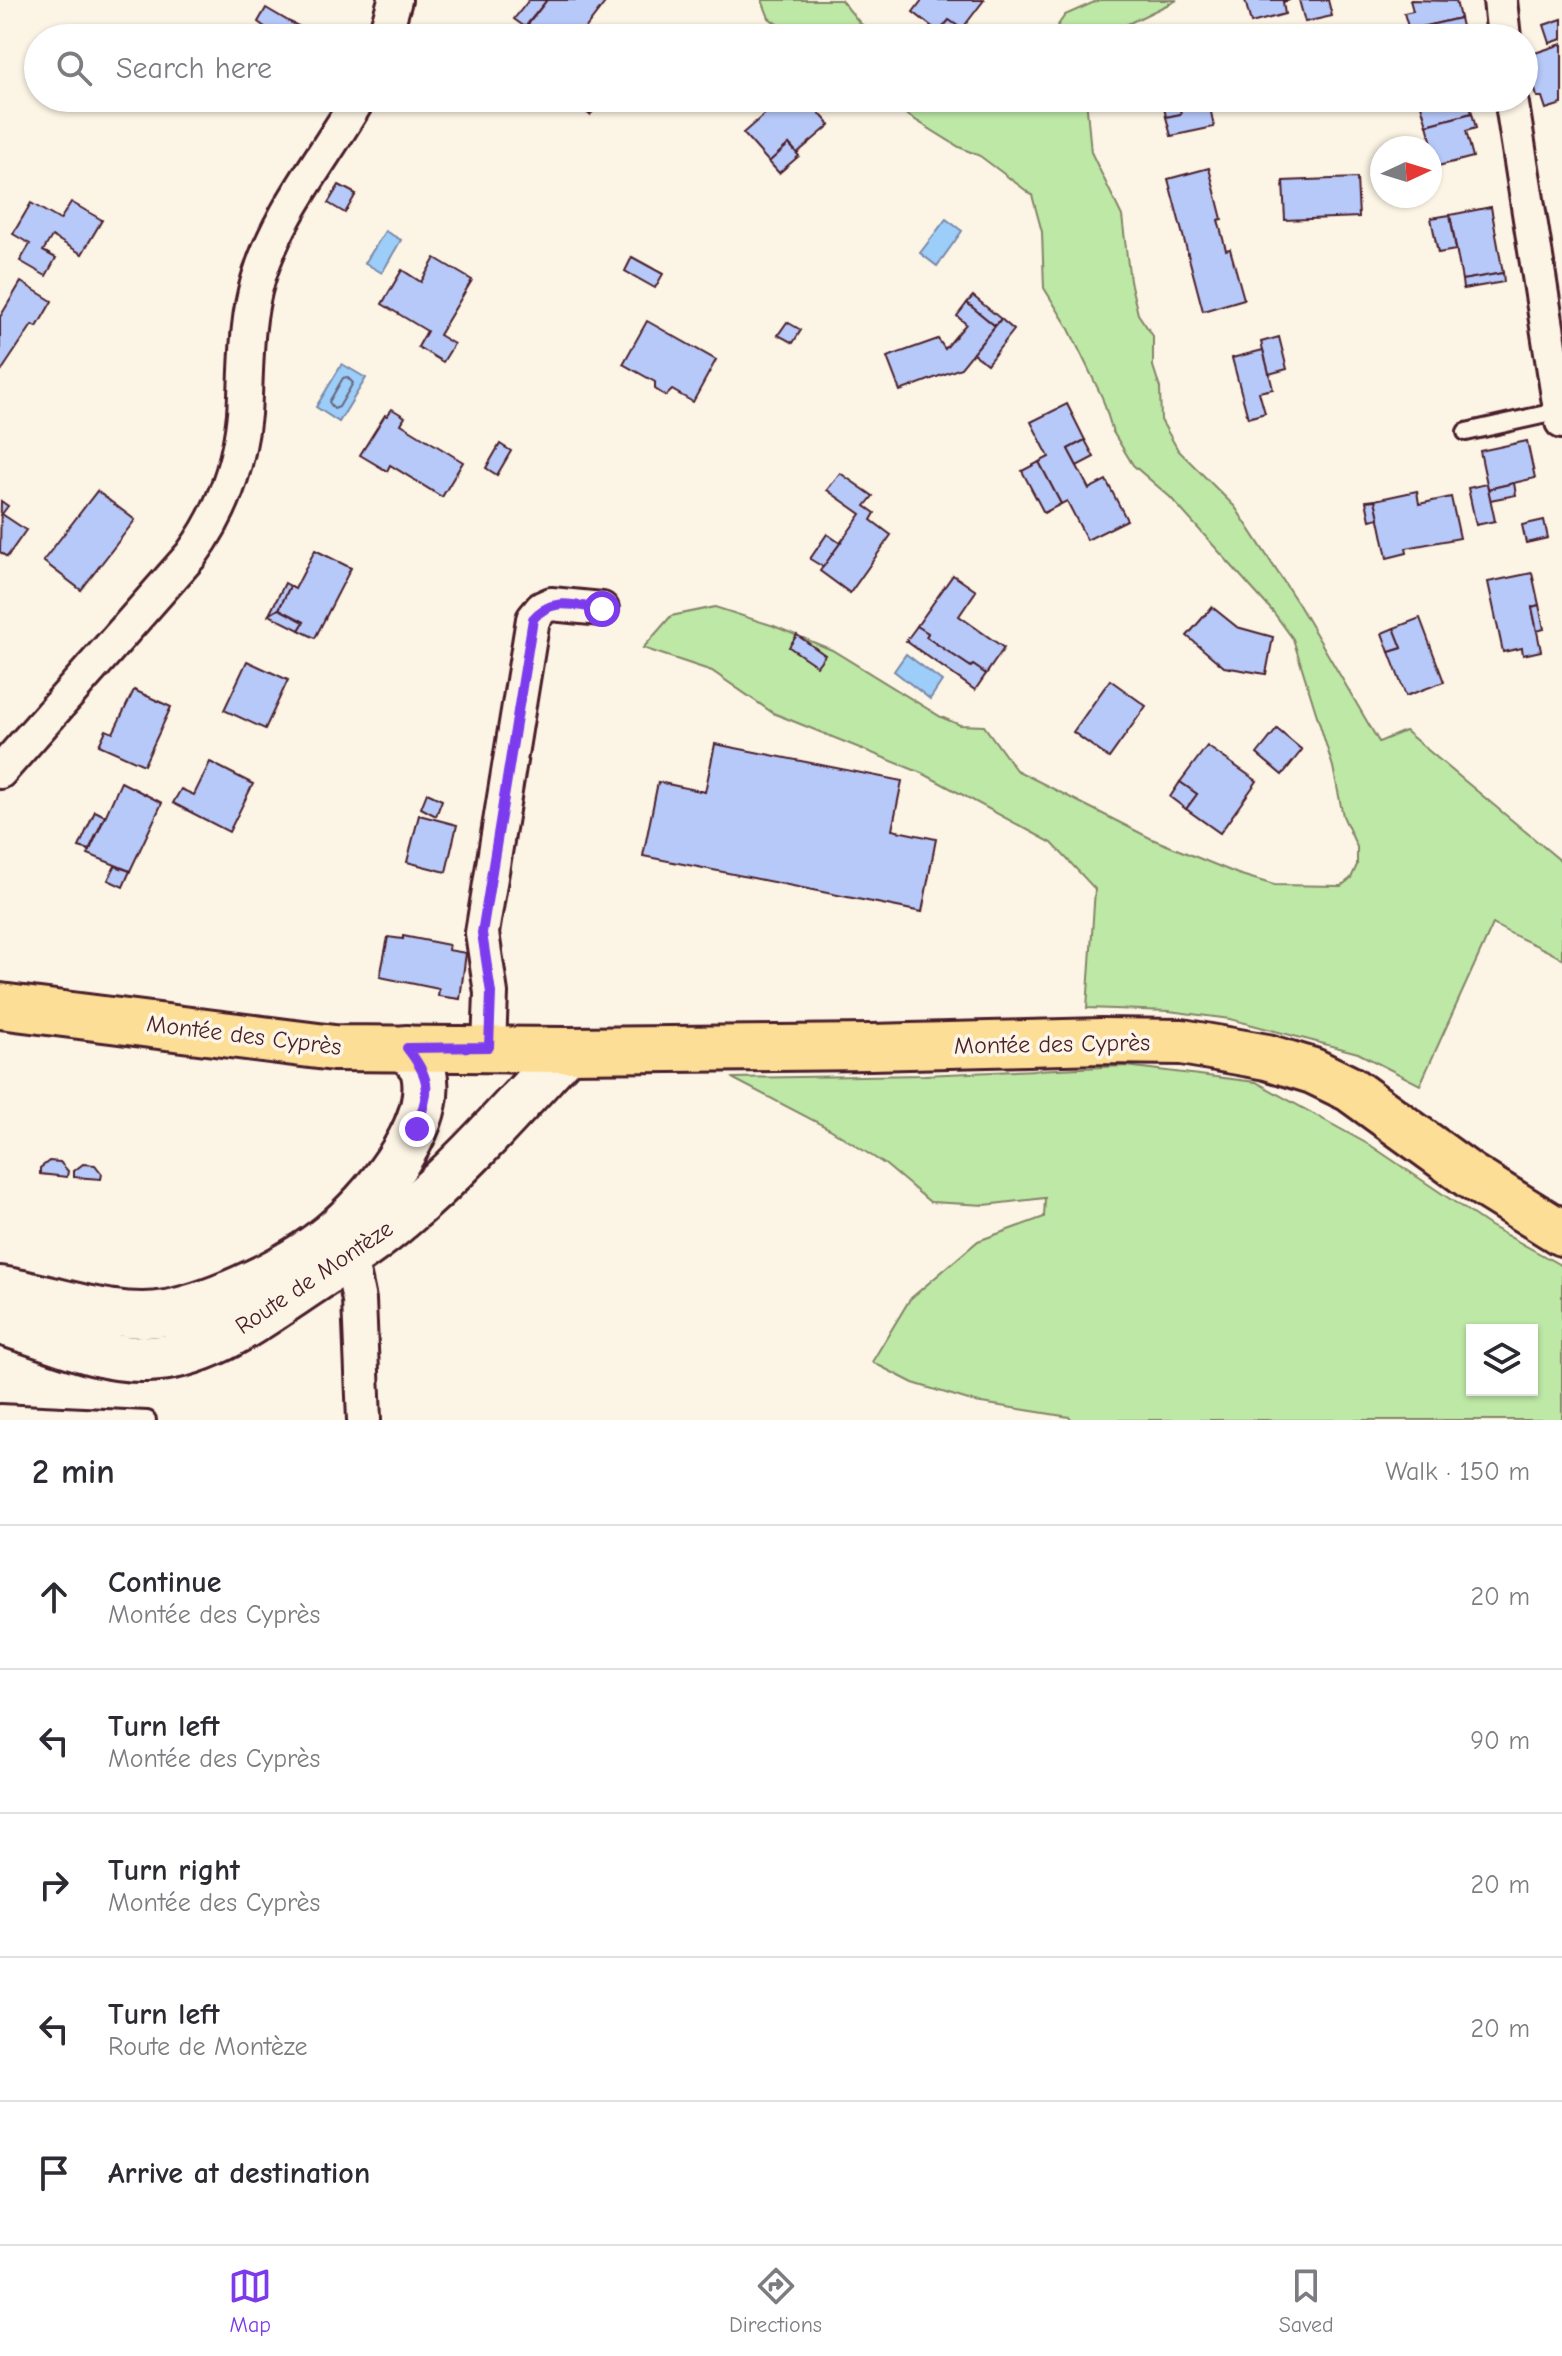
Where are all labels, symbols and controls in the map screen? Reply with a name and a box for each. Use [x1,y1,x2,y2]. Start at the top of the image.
search box [24,24,1538,112]
icon: search [52,46,96,90]
text: Search here [116,51,272,86]
north arrow [1370,136,1442,208]
route start [584,591,620,627]
street label: Montée des Cyprès [145,1009,343,1061]
street label: Montée des Cyprès [954,1028,1150,1060]
route end [399,1111,435,1147]
street label: Route de Montèze [230,1214,398,1340]
map controls [1466,1324,1538,1396]
button: layers [1466,1324,1538,1396]
text: 2 min [32,1452,115,1492]
text: Walk · 150 m [1385,1457,1530,1487]
text: Continue [108,1565,222,1600]
icon: ahead [32,1575,76,1619]
text: 20 m [1470,1582,1530,1612]
text: Montée des Cyprès [108,1600,320,1630]
text: Turn left [108,1709,220,1744]
icon: left [32,1719,76,1763]
text: 90 m [1470,1726,1530,1756]
text: Montée des Cyprès [108,1744,320,1774]
text: Turn right [108,1853,240,1888]
icon: right [32,1863,76,1907]
text: 20 m [1470,1870,1530,1900]
text: Montée des Cyprès [108,1888,320,1918]
text: Turn left [108,1997,220,2032]
icon: left [32,2007,76,2051]
text: 20 m [1470,2014,1530,2044]
text: Route de Montèze [108,2032,307,2062]
icon: arrive [32,2151,76,2195]
text: Arrive at destination [108,2156,370,2191]
tab: Map [228,2264,272,2338]
tab: Directions [729,2264,822,2338]
tab: Saved [1279,2264,1334,2338]

